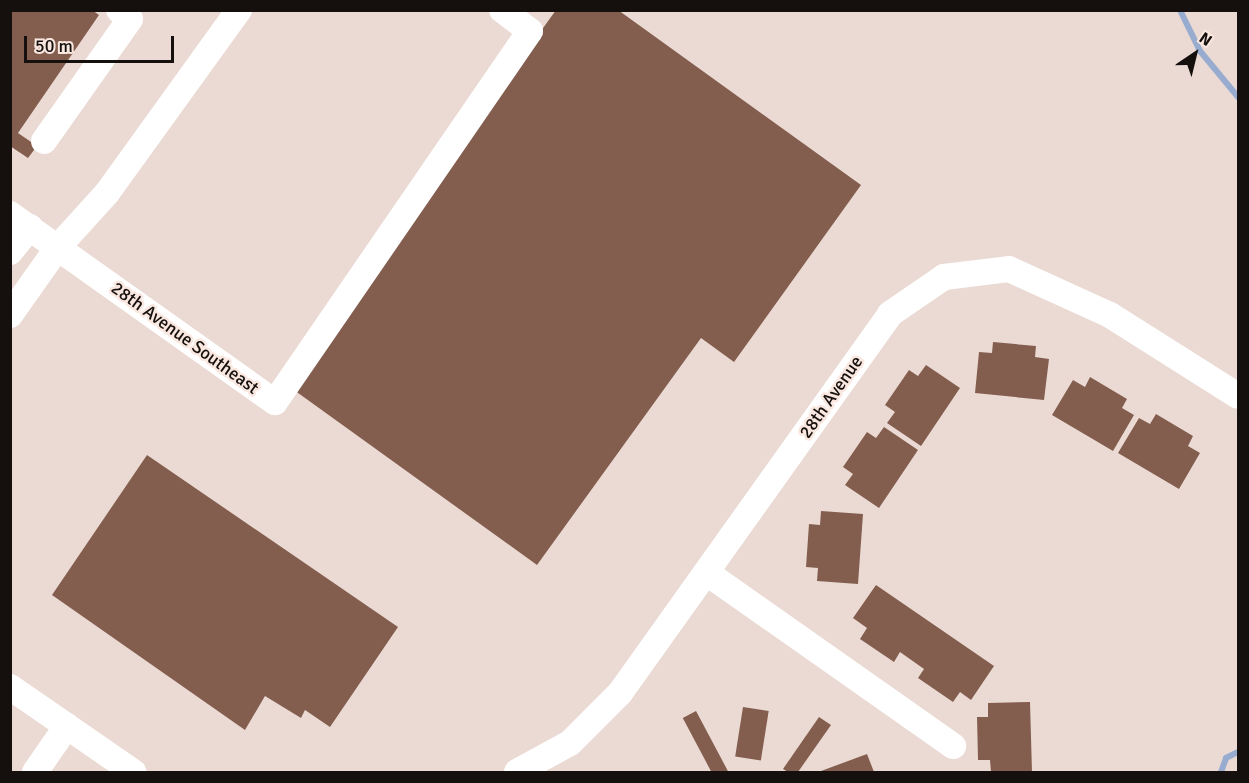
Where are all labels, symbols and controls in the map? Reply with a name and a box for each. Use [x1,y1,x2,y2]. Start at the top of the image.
scale bar [27,24,177,62]
north arrow [1165,24,1225,84]
text: N [1195,28,1216,51]
text: 50 m [35,35,73,57]
street label: 28th Avenue Southeast [107,277,263,399]
street label: 28th Avenue [795,352,867,442]

